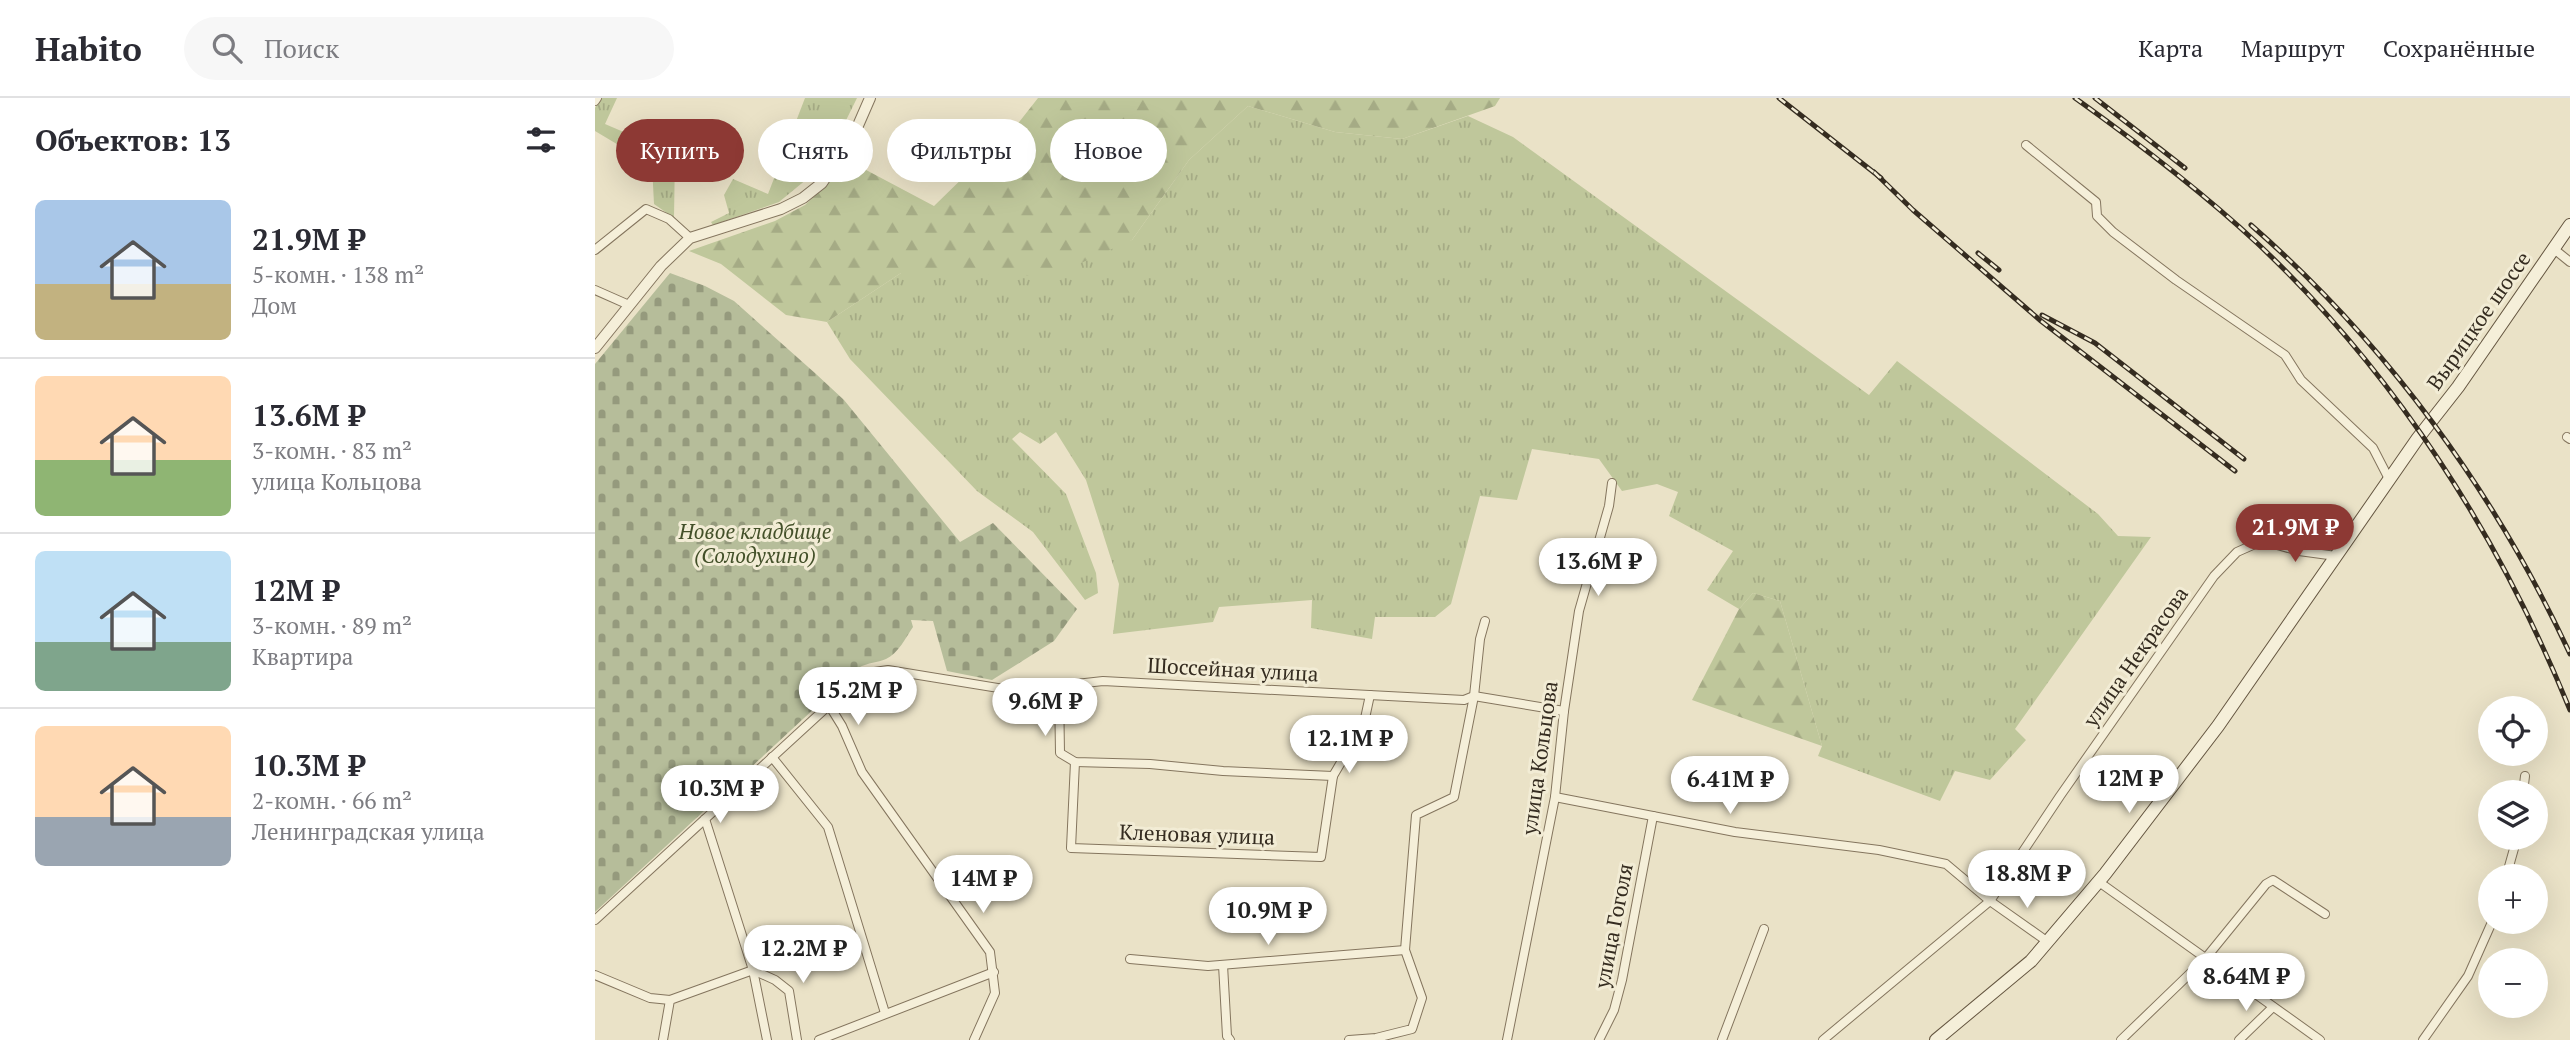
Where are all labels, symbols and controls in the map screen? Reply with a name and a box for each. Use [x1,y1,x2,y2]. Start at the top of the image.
search box [184,17,674,80]
text: Habito [35,27,142,70]
icon: search [208,29,246,67]
text: Поиск [264,31,339,65]
text: Карта [2138,32,2203,64]
text: Маршрут [2241,32,2345,64]
text: Сохранённые [2383,32,2535,64]
chip: Купить [616,119,744,182]
chip: Снять [758,119,873,182]
chip: Фильтры [887,119,1036,182]
chip: Новое [1050,119,1167,182]
text: Объектов: 13 [35,120,231,160]
icon: filters [522,121,560,159]
text: 21.9M ₽ [252,219,365,259]
icon: home [91,228,175,312]
street label: Вырицкое шоссе [2420,246,2536,395]
text: 5-комн. · 138 m² [252,259,424,290]
text: Дом [252,290,297,321]
text: 13.6M ₽ [252,395,365,435]
icon: home [91,404,175,488]
text: 3-комн. · 83 m² [252,435,412,466]
text: улица Кольцова [252,466,422,497]
pin: 21.9M ₽ [2230,504,2360,564]
text: 21.9M ₽ [2252,511,2338,542]
park label: Новое кладбище (Солодухино) [678,517,832,569]
pin: 13.6M ₽ [1533,538,1663,598]
text: 13.6M ₽ [1555,545,1641,576]
text: 12M ₽ [252,570,339,610]
icon: home [91,579,175,663]
street label: улица Некрасова [2076,580,2194,733]
text: 3-комн. · 89 m² [252,610,412,641]
text: Квартира [252,641,353,672]
street label: Шоссейная улица [1147,651,1320,687]
pin: 15.2M ₽ [793,668,923,727]
text: 15.2M ₽ [815,674,901,705]
pin: 9.6M ₽ [988,678,1102,738]
street label: улица Кольцова [1514,679,1564,838]
text: 9.6M ₽ [1008,685,1082,716]
map controls [2478,696,2548,1018]
button: locate [2478,696,2548,766]
pin: 12.1M ₽ [1284,716,1414,775]
text: 12.1M ₽ [1306,722,1392,753]
text: 10.3M ₽ [252,745,365,785]
icon: home [91,754,175,838]
pin: 6.41M ₽ [1665,756,1795,816]
pin: 12M ₽ [2080,756,2178,815]
text: 12M ₽ [2096,762,2162,793]
text: 6.41M ₽ [1687,763,1773,794]
pin: 10.3M ₽ [655,766,785,825]
text: 10.3M ₽ [677,772,763,803]
button: layers [2478,780,2548,850]
text: 2-комн. · 66 m² [252,785,412,816]
text: Ленинградская улица [252,816,485,847]
street label: Кленовая улица [1119,817,1276,851]
pin: 18.8M ₽ [1962,850,2092,910]
pin: 14M ₽ [934,856,1032,915]
text: 18.8M ₽ [1984,857,2070,888]
street label: улица Гоголя [1587,861,1639,992]
text: 14M ₽ [950,862,1016,893]
button: + [2478,864,2548,934]
pin: 10.9M ₽ [1203,888,1333,947]
text: 10.9M ₽ [1225,894,1311,925]
pin: 12.2M ₽ [738,926,868,985]
text: 12.2M ₽ [760,932,846,963]
button: − [2478,948,2548,1018]
pin: 8.64M ₽ [2181,954,2311,1013]
text: 8.64M ₽ [2203,960,2289,991]

